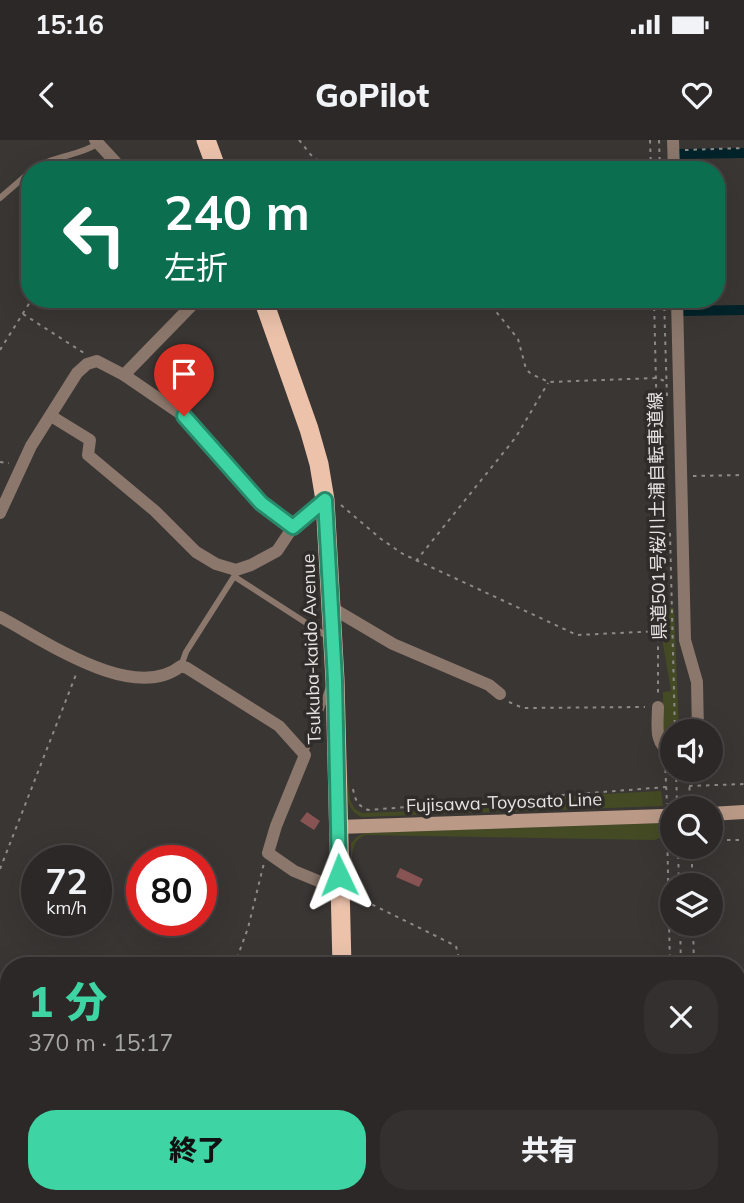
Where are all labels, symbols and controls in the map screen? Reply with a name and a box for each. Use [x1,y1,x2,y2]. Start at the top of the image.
text: 15:16 [35,8,104,41]
text: GoPilot [315,75,429,115]
icon: back [28,76,66,114]
icon: heart [678,76,716,114]
text: 240 m [164,181,310,242]
icon: left [49,189,140,280]
text: 左折 [164,247,228,287]
pin [154,344,214,416]
icon: arrive [165,355,203,393]
street label: 県道501号桜川土浦自転車道線 [643,392,671,640]
street label: Tsukuba-kaido Avenue [296,553,326,745]
map controls [660,719,723,936]
button: sound [660,719,723,782]
street label: Fujisawa-Toyosato Line [405,787,603,817]
button: search [660,796,723,859]
position arrow [302,838,376,912]
speed limit sign: 80 [126,845,217,936]
text: 72 [45,859,88,903]
button: layers [660,873,723,936]
text: km/h [46,896,87,919]
text: 1 分 [28,975,107,1028]
button: close [644,980,718,1054]
text: 370 m · 15:17 [28,1028,173,1057]
button: 終了 [28,1110,366,1190]
button: 共有 [380,1110,718,1190]

